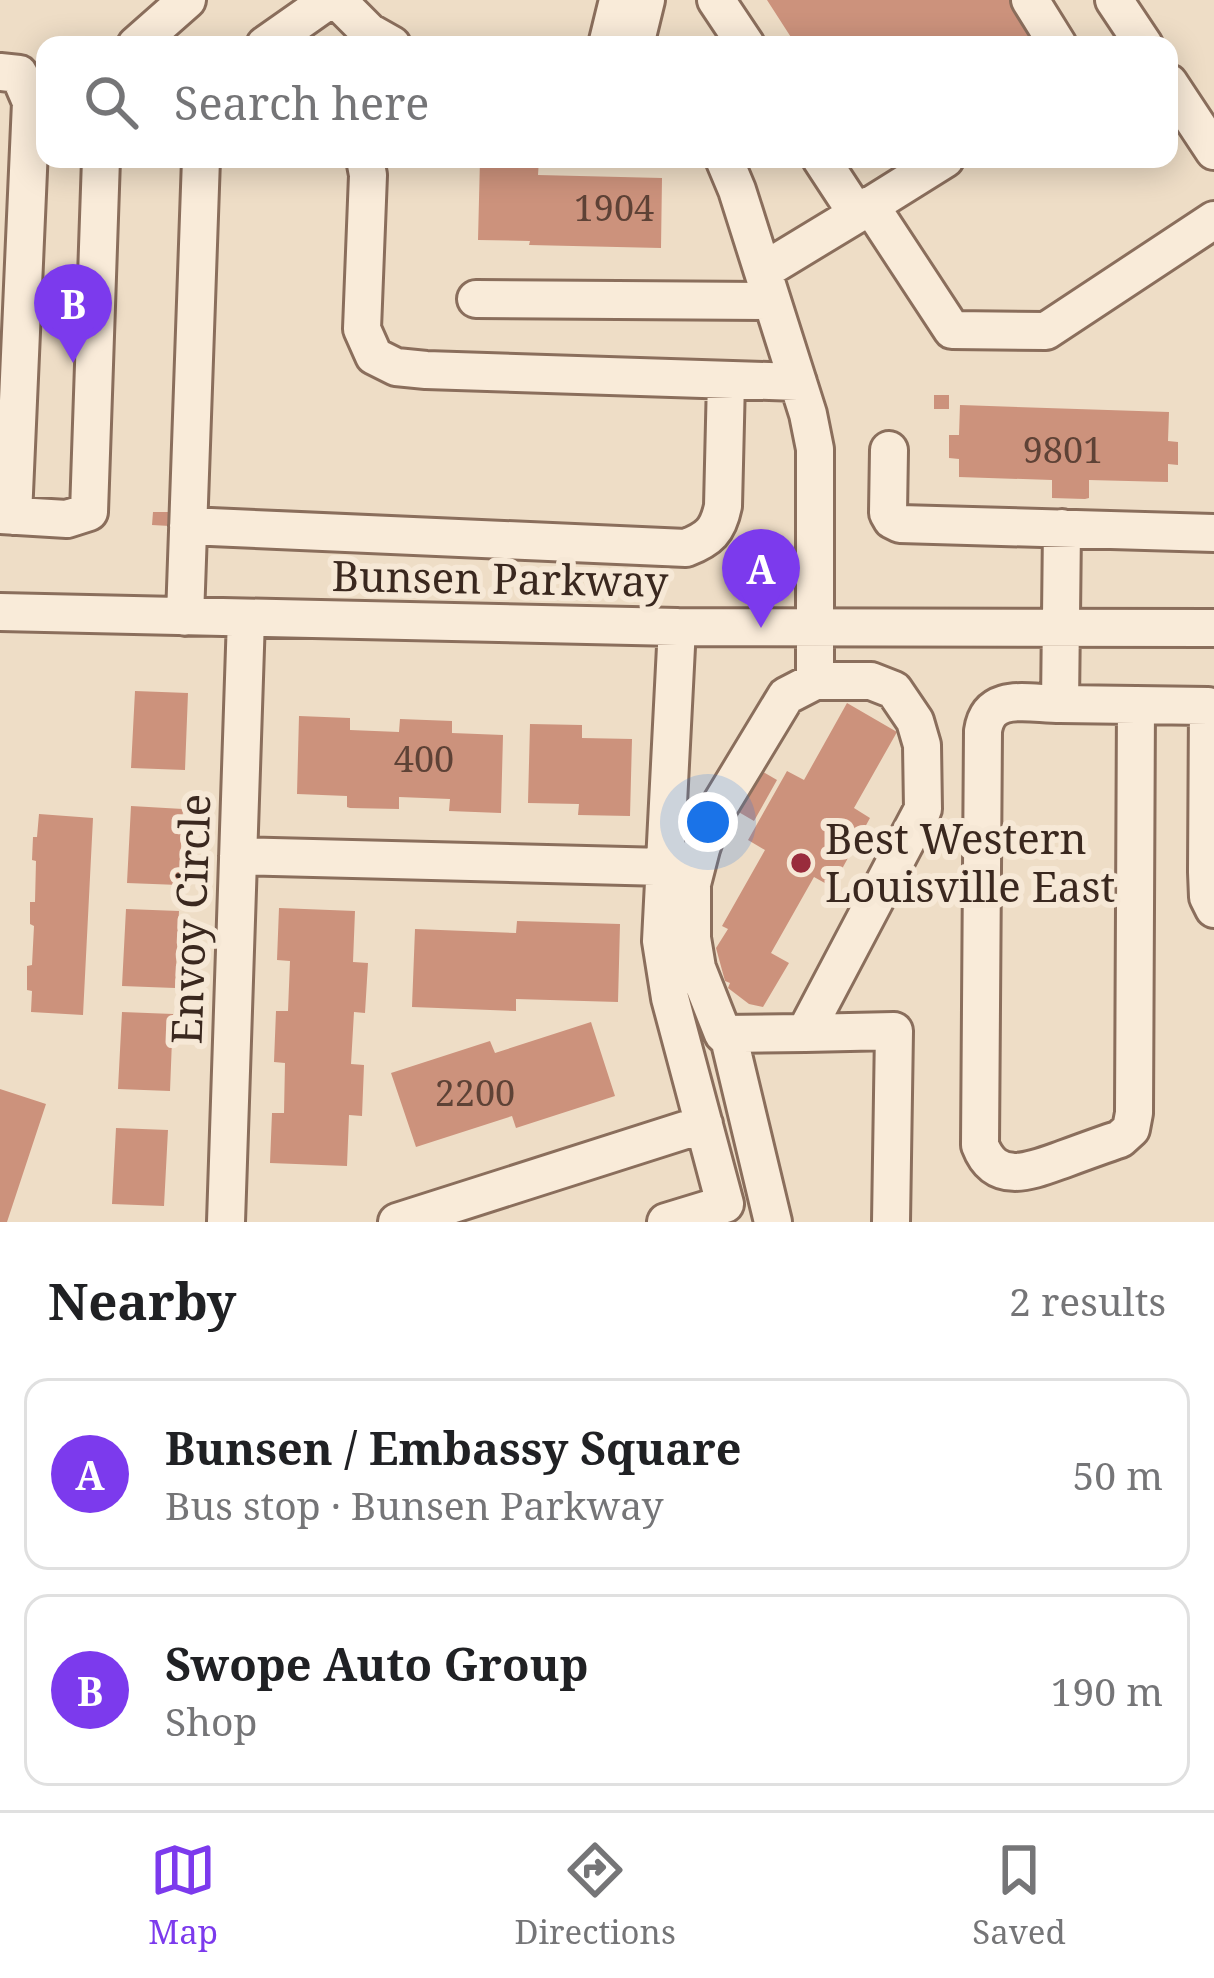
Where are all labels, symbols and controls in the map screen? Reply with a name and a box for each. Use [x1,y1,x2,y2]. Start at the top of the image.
search box [36,36,1178,168]
icon: search [78,69,144,135]
text: Search here [174,72,429,133]
house number: 1904 [574,183,654,232]
pin: B [34,264,112,363]
house number: 9801 [1023,425,1103,474]
pin: A [722,529,800,628]
street label: Bunsen Parkway [331,546,669,609]
house number: 400 [394,734,454,783]
your location [678,792,738,852]
street label: Envoy Circle [157,793,222,1045]
place label: Best Western Louisville East [825,809,1115,914]
marker: Best Western Louisville East [788,850,814,876]
house number: 2200 [435,1068,515,1117]
text: Nearby [48,1265,236,1335]
text: 2 results [1009,1274,1166,1327]
text: Bunsen / Embassy Square [165,1417,742,1478]
text: A [75,1448,105,1501]
text: 50 m [1072,1448,1163,1501]
text: Bus stop · Bunsen Parkway [165,1478,664,1531]
text: Swope Auto Group [165,1633,589,1694]
text: B [77,1664,103,1717]
text: 190 m [1051,1664,1163,1717]
text: Shop [165,1694,257,1747]
tab: Map [148,1837,218,1954]
tab: Directions [514,1837,676,1954]
tab: Saved [972,1837,1066,1954]

